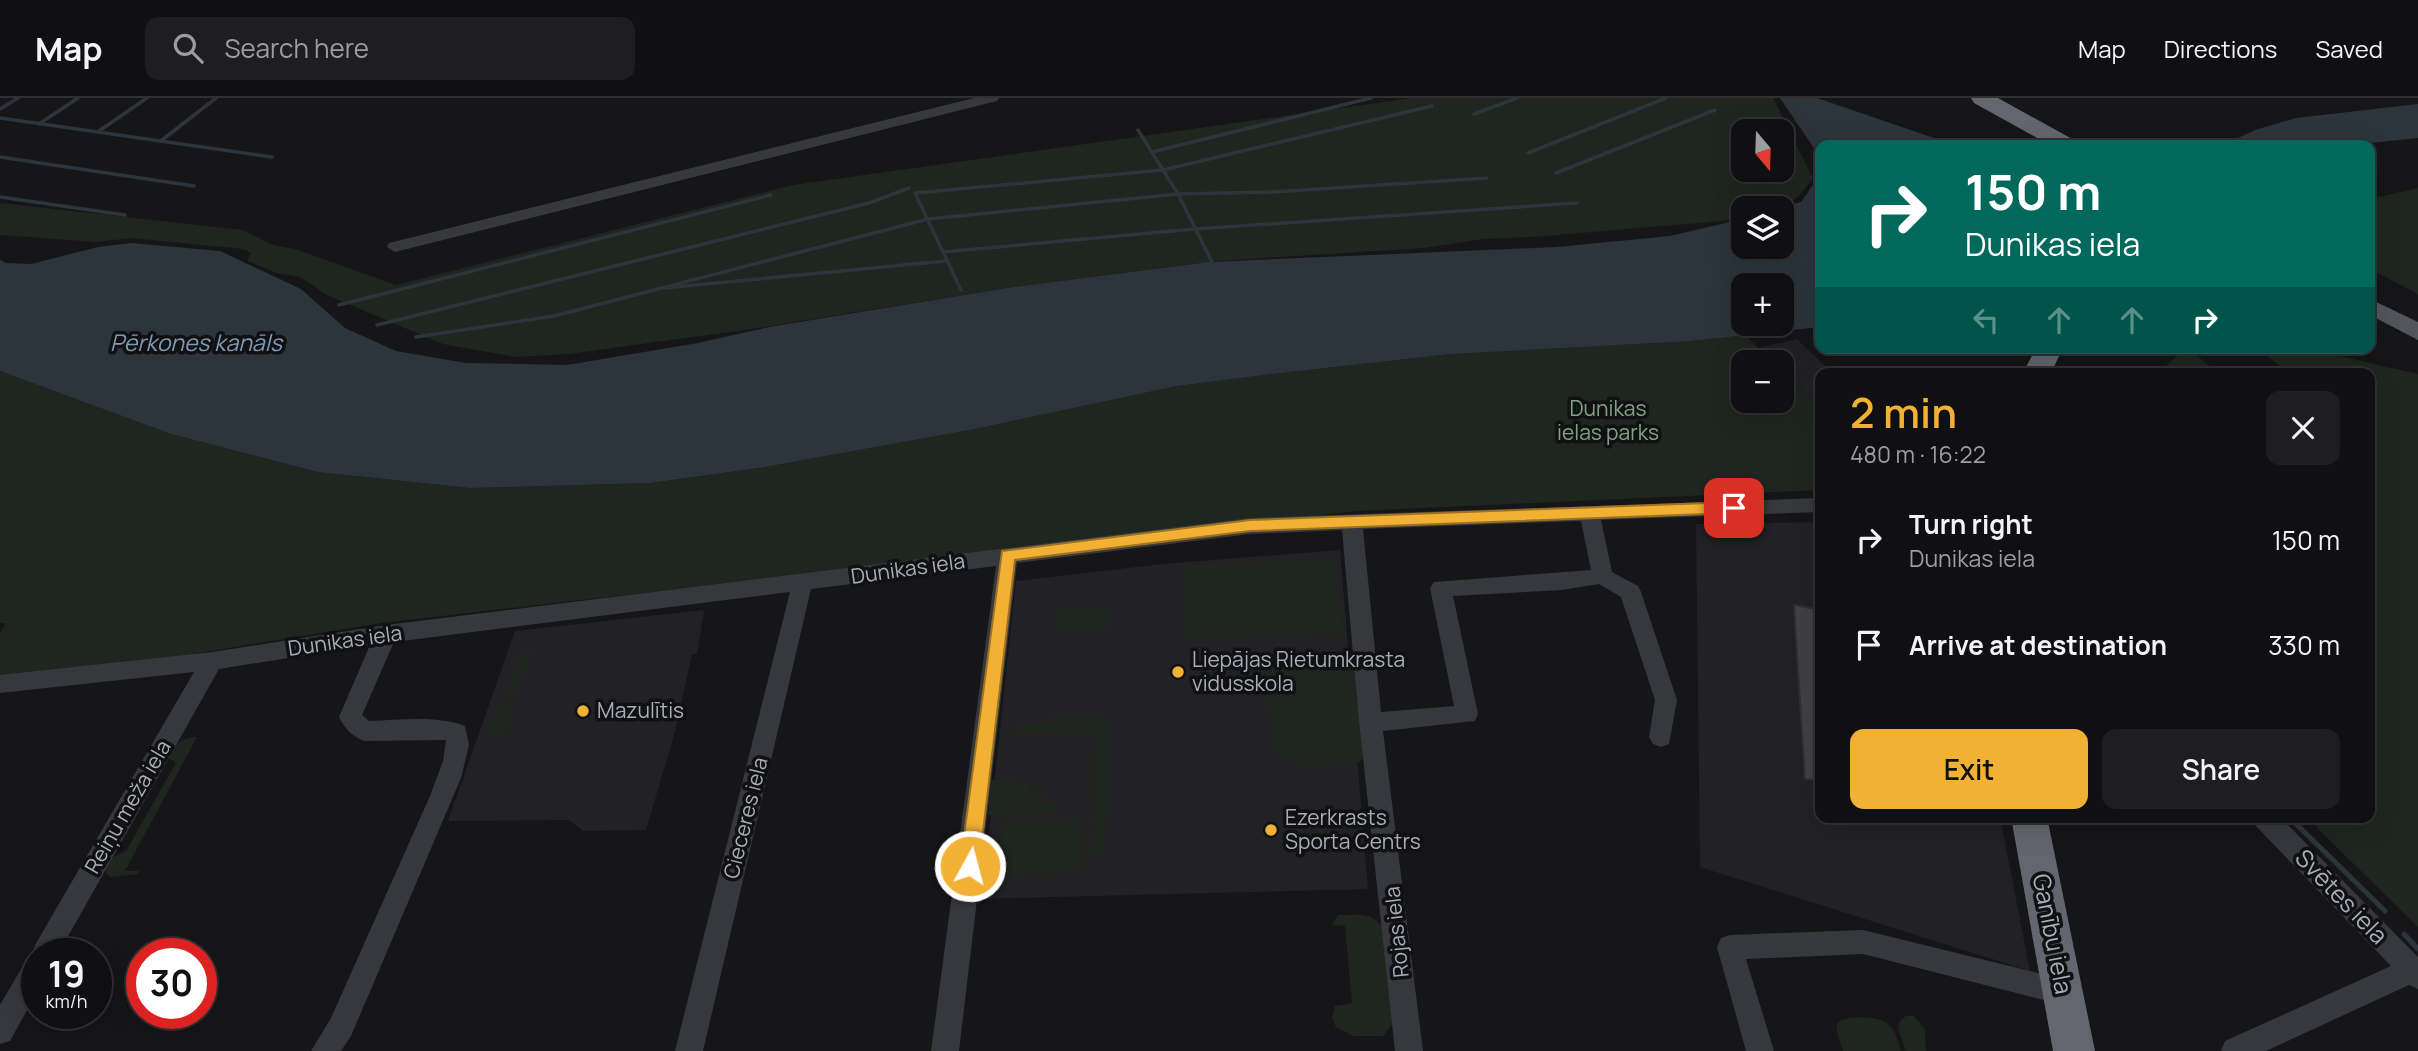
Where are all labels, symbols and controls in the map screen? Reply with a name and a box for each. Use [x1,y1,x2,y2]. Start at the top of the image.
search box [145,17,635,80]
text: Map [35,26,103,71]
icon: search [169,29,207,67]
text: Search here [225,30,369,66]
text: Map [2078,32,2126,65]
text: Directions [2164,32,2277,65]
text: Saved [2315,32,2383,65]
north arrow [1731,119,1794,182]
map controls [1731,119,1794,413]
text: 150 m [1965,158,2101,225]
icon: right [1850,168,1941,259]
button: layers [1731,196,1794,259]
text: Dunikas iela [1965,222,2140,266]
button: + [1731,273,1794,336]
icon: left [1967,301,2005,339]
icon: ahead [2040,301,2078,339]
icon: ahead [2113,301,2151,339]
icon: right [2186,301,2224,339]
water label: Pērkones kanāls [110,326,284,358]
button: − [1731,350,1794,413]
text: 2 min [1850,383,1957,441]
button: close [2266,391,2340,465]
park label: Dunikas ielas parks [1557,394,1659,446]
text: 480 m · 16:22 [1850,438,1986,470]
pin [1704,478,1764,538]
icon: arrive [1715,489,1753,527]
text: Turn right [1909,506,2033,542]
icon: right [1850,521,1888,559]
text: 150 m [2272,522,2340,558]
text: Dunikas iela [1909,542,2035,574]
street label: Dunikas iela [849,546,967,590]
street label: Dunikas iela [286,618,404,662]
icon: arrive [1850,626,1888,664]
text: Arrive at destination [1909,627,2167,663]
text: 330 m [2268,627,2340,663]
place label: Liepājas Rietumkrasta vidusskola [1192,645,1405,697]
marker: Liepājas Rietumkrasta vidusskola [1170,664,1186,680]
place label: Mazulītis [597,696,684,724]
marker: Mazulītis [575,703,591,719]
button: Exit [1850,729,2088,809]
button: Share [2102,729,2340,809]
street label: Reiņu meža iela [78,735,177,878]
street label: Cieceres iela [716,754,774,882]
place label: Ezerkrasts Sporta Centrs [1285,803,1421,855]
marker: Ezerkrasts Sporta Centrs [1263,822,1279,838]
position arrow [933,829,1007,903]
street label: Svētes iela [2288,841,2396,951]
street label: Ganību iela [2026,871,2081,997]
street label: Rojas iela [1377,885,1415,979]
speed limit sign: 30 [126,938,217,1029]
text: 19 [48,950,85,998]
text: km/h [46,989,87,1013]

